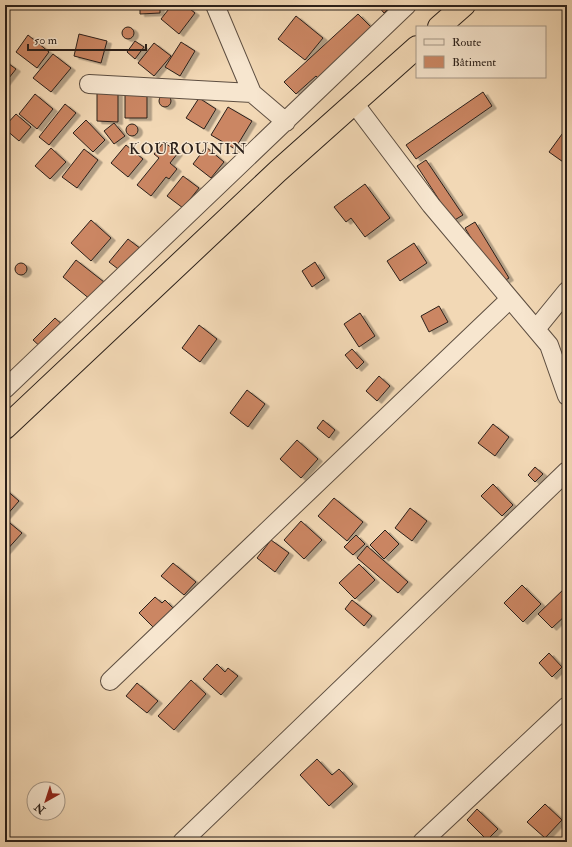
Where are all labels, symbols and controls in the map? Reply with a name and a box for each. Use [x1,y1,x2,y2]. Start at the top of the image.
scale bar [28,26,146,52]
legend [416,26,546,78]
text: 50 m [34,33,58,48]
text: Route [452,35,481,50]
text: Bâtiment [452,55,496,70]
district label: KOUROUNIN [129,139,247,159]
north arrow [26,781,66,821]
text: N [31,800,49,817]

